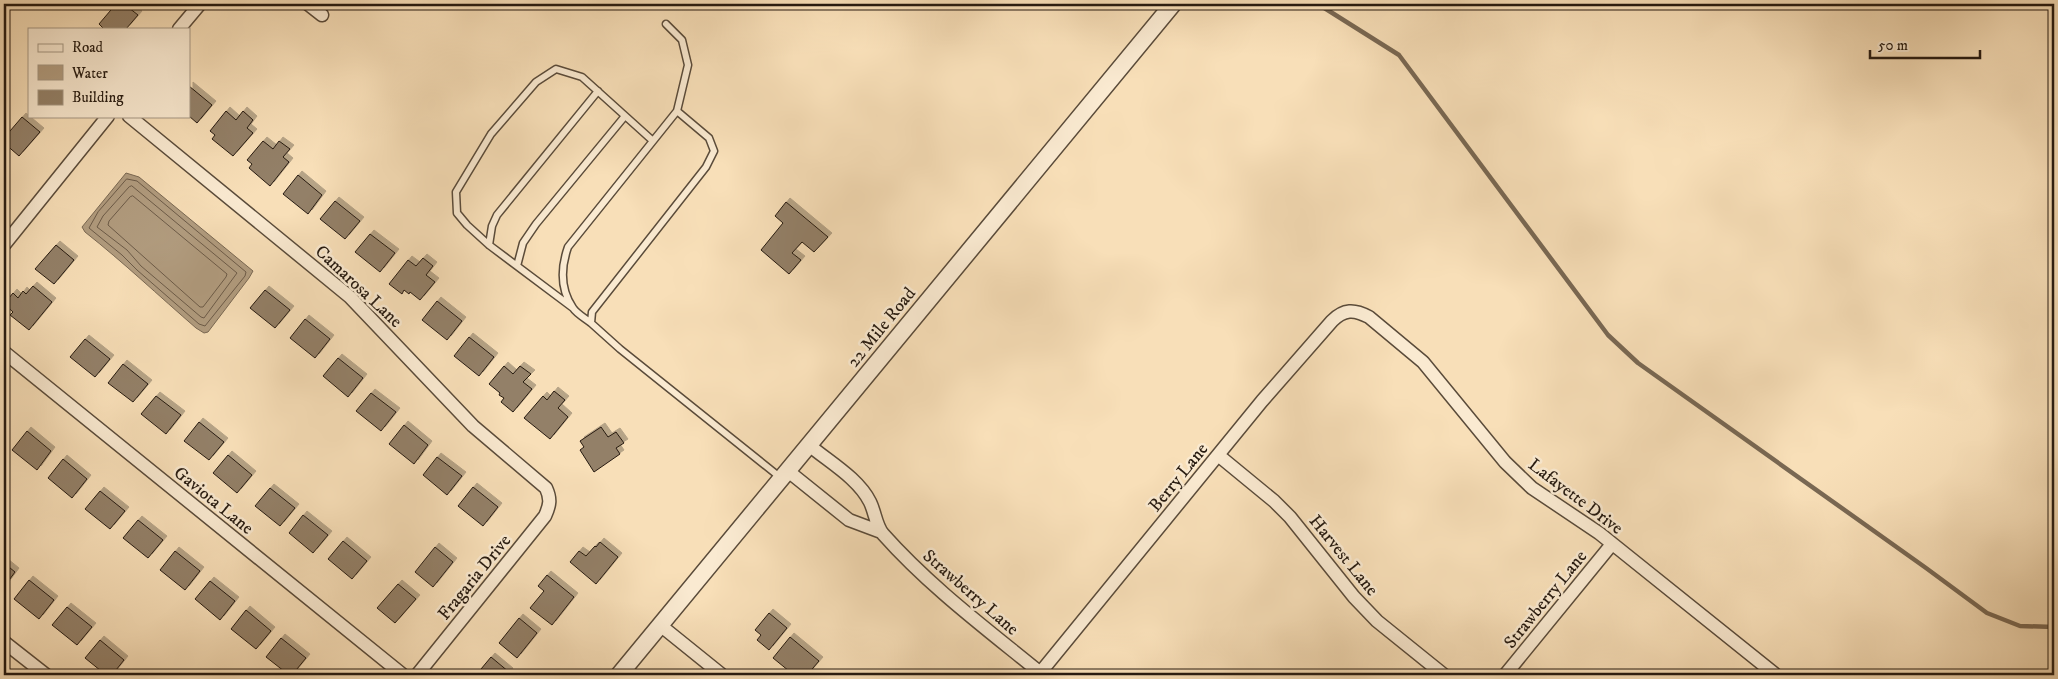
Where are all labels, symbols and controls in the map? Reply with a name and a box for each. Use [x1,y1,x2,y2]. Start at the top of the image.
legend [28,28,190,118]
scale bar [1870,28,1980,60]
text: 50 m [1878,36,1908,55]
text: Road [72,38,104,57]
text: Water [71,64,108,83]
text: Building [72,88,124,107]
street label: Camarosa Lane [310,241,406,333]
street label: 22 Mile Road [843,283,921,372]
street label: Berry Lane [1144,439,1213,516]
street label: Lafayette Drive [1524,454,1627,540]
street label: Gaviota Lane [169,462,258,540]
street label: Harvest Lane [1304,511,1383,601]
street label: Fragaria Drive [434,530,516,625]
street label: Strawberry Lane [918,545,1023,640]
street label: Strawberry Lane [1499,546,1592,653]

